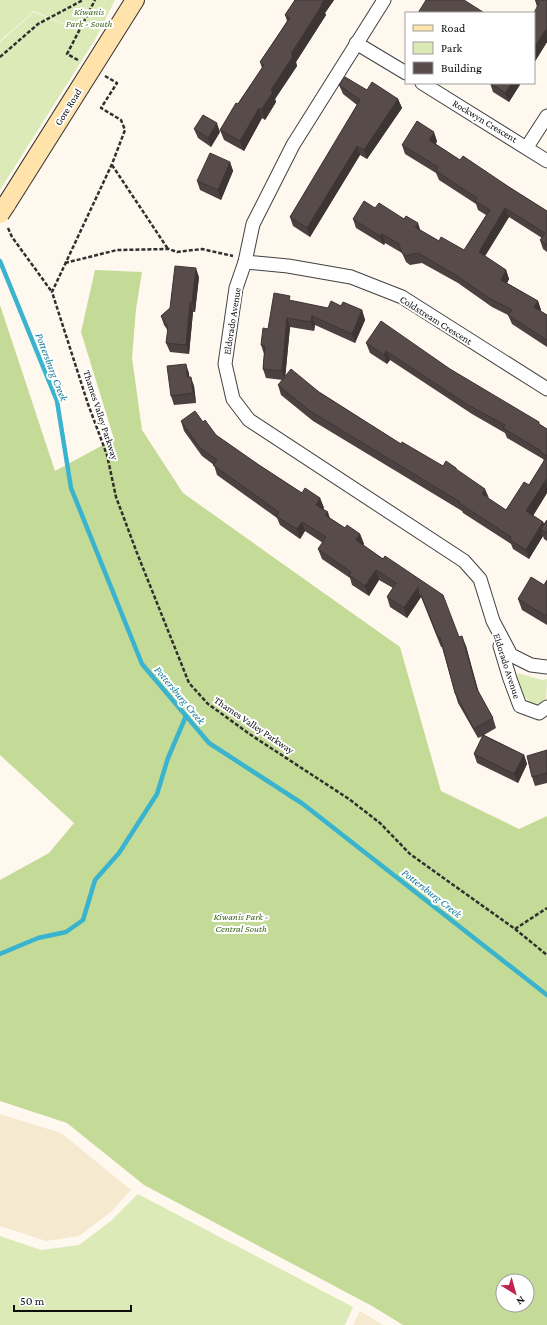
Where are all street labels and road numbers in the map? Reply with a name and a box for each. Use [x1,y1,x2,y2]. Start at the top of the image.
street label: Gore Road [52,86,84,127]
street label: Rockwyn Crescent [451,97,520,145]
street label: Eldorado Avenue [221,286,243,355]
street label: Coldstream Crescent [398,293,475,347]
street label: Thames Valley Parkway [81,369,121,462]
street label: Eldorado Avenue [491,632,523,701]
street label: Thames Valley Parkway [212,694,296,756]

